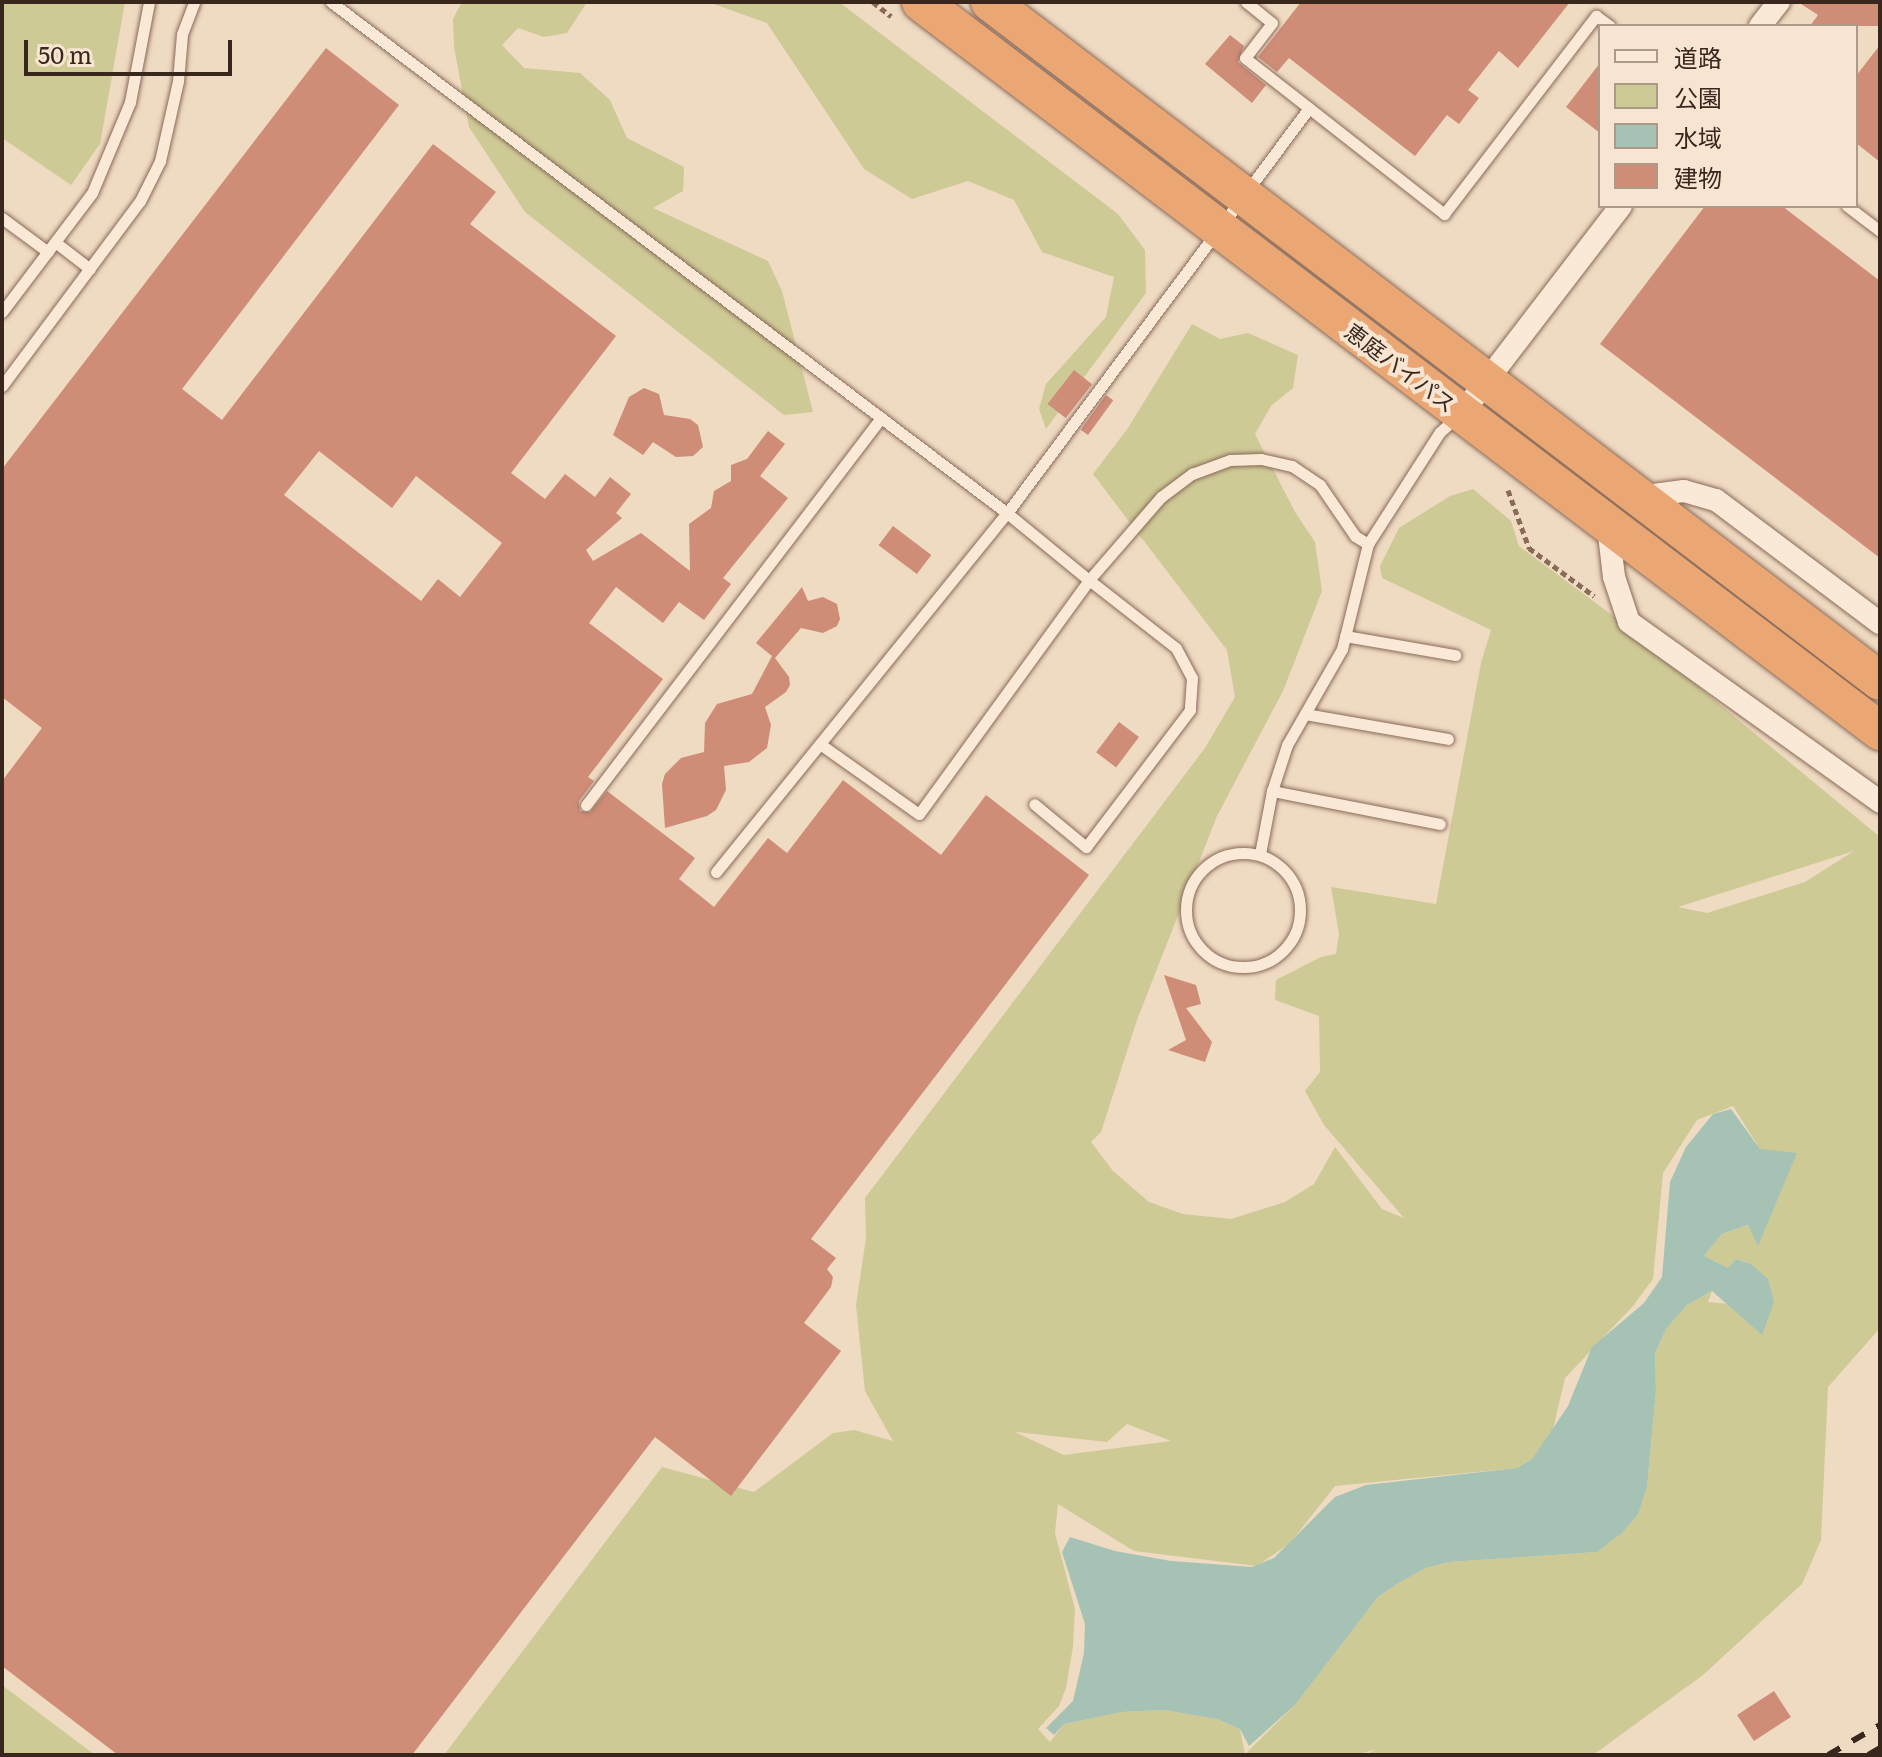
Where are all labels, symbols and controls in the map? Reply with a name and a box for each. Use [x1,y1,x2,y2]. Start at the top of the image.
scale bar [28,24,236,74]
legend [1598,24,1858,208]
text: 50 m [38,36,92,71]
text: 道路 [1674,39,1722,74]
text: 公園 [1674,79,1722,114]
text: 水域 [1674,119,1722,154]
text: 建物 [1674,159,1722,194]
street label: 恵庭バイパス [1340,317,1462,417]

